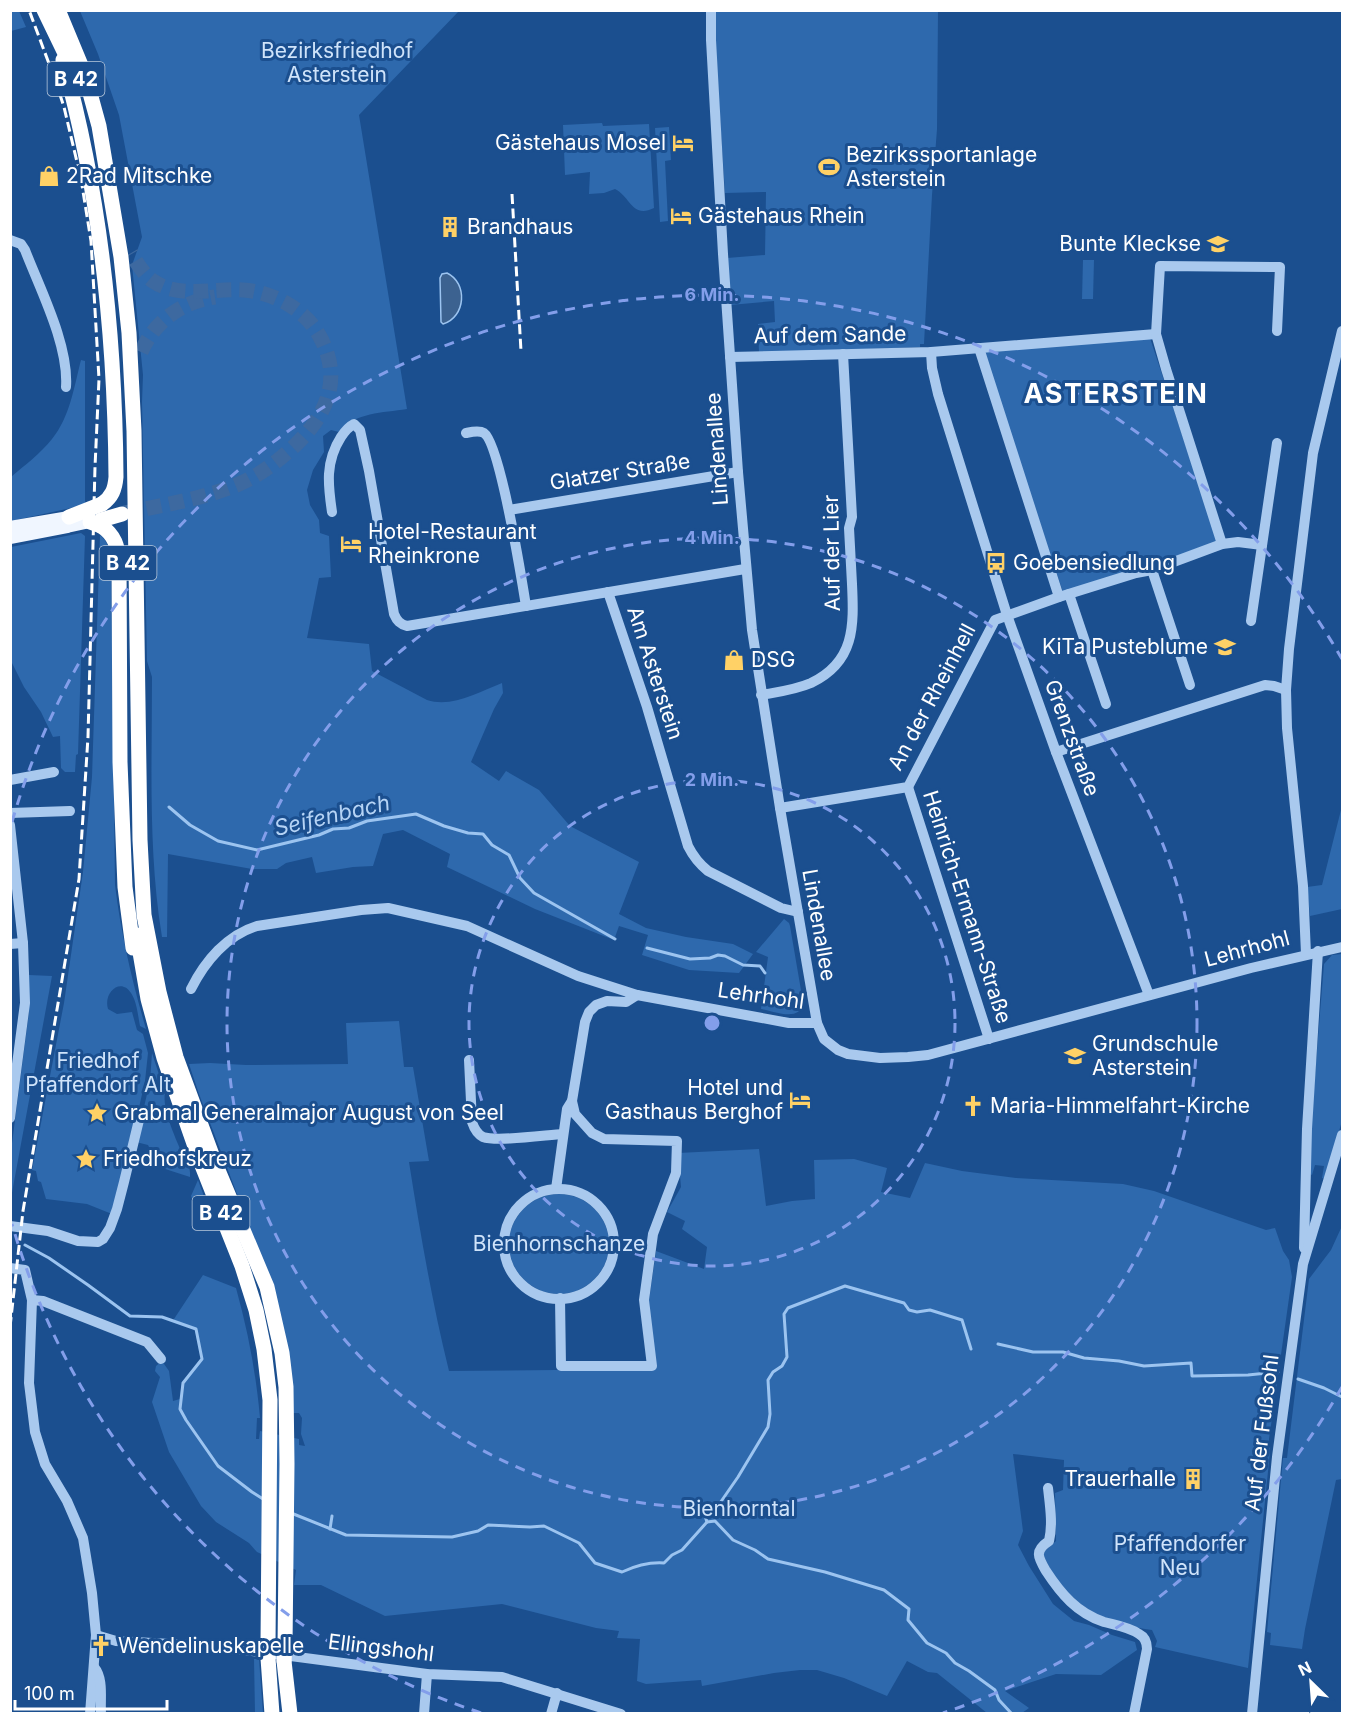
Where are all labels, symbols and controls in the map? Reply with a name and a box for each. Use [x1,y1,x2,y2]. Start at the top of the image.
park label: Bezirksfriedhof Asterstein [261,38,413,87]
road number: B 42 [48,62,104,96]
place label: Gästehaus Mosel [495,130,666,155]
hotel icon: Gästehaus Mosel [671,131,695,155]
place label: Bezirkssportanlage Asterstein [846,142,1037,191]
sports icon: Bezirkssportanlage Asterstein [817,155,841,179]
place label: 2Rad Mitschke [66,163,212,188]
shop icon: 2Rad Mitschke [37,164,61,188]
place label: Gästehaus Rhein [698,203,865,228]
hotel icon: Gästehaus Rhein [669,204,693,228]
place label: Brandhaus [467,214,573,239]
building icon: Brandhaus [438,215,462,239]
place label: Bunte Kleckse [1059,231,1201,256]
school or university icon: Bunte Kleckse [1206,232,1230,256]
text: 6 Min. [685,284,739,305]
street label: Auf dem Sande [753,321,907,348]
district label: ASTERSTEIN [1024,377,1208,410]
street label: Lindenallee [700,392,733,506]
street label: Glatzer Straße [548,448,692,495]
street label: Auf der Lier [818,494,845,612]
place label: Hotel-Restaurant Rheinkrone [368,519,537,568]
text: 4 Min. [684,527,740,548]
hotel icon: Hotel-Restaurant Rheinkrone [339,532,363,556]
road number: B 42 [100,546,156,580]
place label: Goebensiedlung [1013,550,1175,575]
bus stop icon: Goebensiedlung [984,551,1008,575]
street label: Am Asterstein [622,603,689,743]
street label: An der Rheinhell [882,619,981,774]
place label: KiTa Pusteblume [1042,634,1208,659]
school or university icon: KiTa Pusteblume [1213,635,1237,659]
place label: DSG [751,647,795,672]
shop icon: DSG [722,648,746,672]
street label: Grenzstraße [1040,676,1105,800]
text: 2 Min. [685,769,739,790]
street label: Heinrich-Ermann-Straße [918,787,1017,1026]
water label: Seifenbach [272,789,392,841]
street label: Lindenallee [797,867,842,983]
street label: Lehrhohl [1201,925,1292,972]
street label: Lehrhohl [716,977,806,1014]
centre of rings [702,1013,722,1033]
place label: Grundschule Asterstein [1092,1031,1219,1080]
school or university icon: Grundschule Asterstein [1063,1044,1087,1068]
park label: Friedhof Pfaffendorf Alt [25,1048,171,1097]
place label: Hotel und Gasthaus Berghof [605,1075,783,1124]
hotel icon: Hotel und Gasthaus Berghof [788,1088,812,1112]
place label: Maria-Himmelfahrt-Kirche [990,1093,1250,1118]
church icon: Maria-Himmelfahrt-Kirche [961,1094,985,1118]
place label: Grabmal Generalmajor August von Seel [114,1100,504,1125]
place icon: Grabmal Generalmajor August von Seel [85,1101,109,1125]
place label: Friedhofskreuz [103,1146,252,1171]
place icon: Friedhofskreuz [74,1147,98,1171]
road number: B 42 [192,1196,250,1230]
park label: Bienhornschanze [473,1231,645,1256]
street label: Auf der Fußsohl [1239,1353,1284,1513]
place label: Trauerhalle [1064,1466,1176,1491]
building icon: Trauerhalle [1181,1467,1205,1491]
park label: Bienhorntal [683,1496,795,1521]
park label: Pfaffendorfer Neu [1114,1531,1246,1580]
street label: Ellingshohl [327,1629,436,1666]
place label: Wendelinuskapelle [118,1633,304,1658]
church icon: Wendelinuskapelle [89,1634,113,1658]
north arrow [1281,1652,1341,1712]
text: N [1295,1657,1314,1680]
scale bar [15,1673,166,1711]
text: 100 m [24,1683,75,1704]

